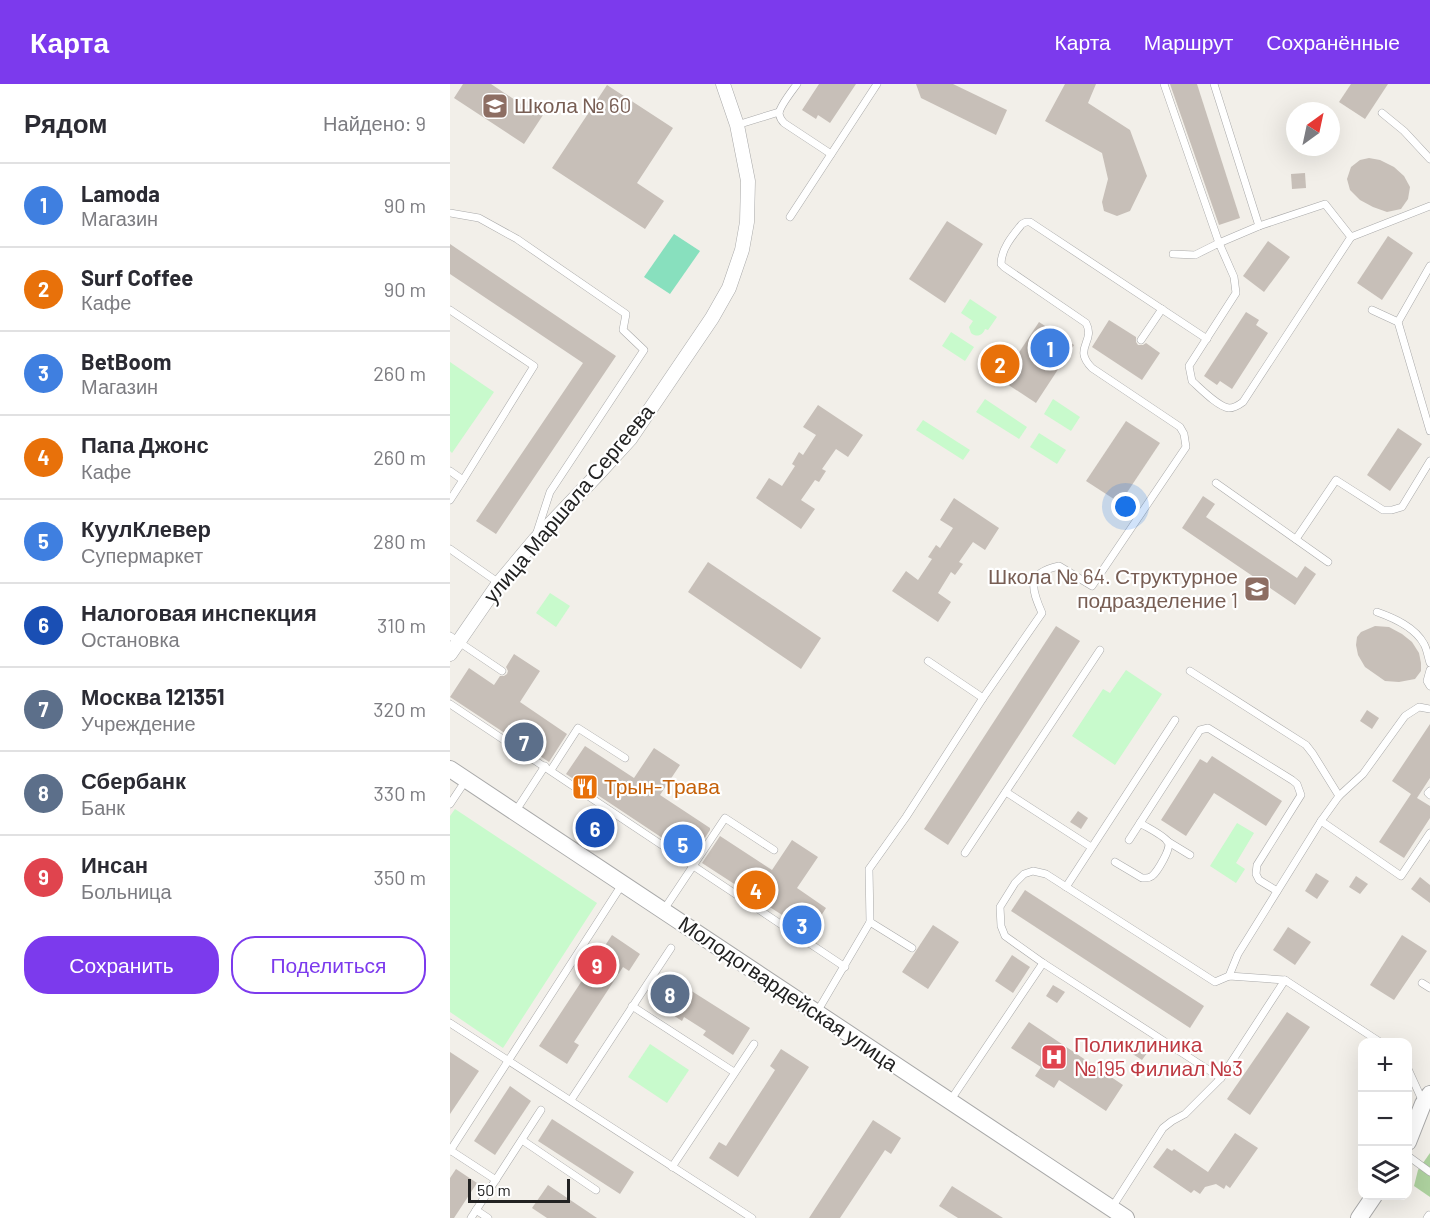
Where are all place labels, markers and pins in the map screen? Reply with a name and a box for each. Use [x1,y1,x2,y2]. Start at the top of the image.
school or university icon: Школа № 60 [480,91,510,121]
place label: Школа № 60 [514,92,631,117]
pin: 1 [1030,326,1070,370]
pin: 2 [980,342,1020,386]
place label: Школа № 64. Структурное подразделение 1 [988,563,1238,612]
school or university icon: Школа № 64. Структурное подразделение 1 [1242,574,1272,604]
pin: 7 [504,720,544,764]
restaurant icon: Трын-Трава [570,772,600,802]
place label: Трын-Трава [604,773,720,798]
pin: 6 [576,806,614,850]
pin: 5 [664,822,702,867]
pin: 4 [736,868,776,912]
pin: 3 [782,902,822,948]
pin: 9 [578,942,616,988]
pin: 8 [650,972,690,1016]
place label: Поликлиника №195 Филиал №3 [1074,1031,1243,1080]
hospital icon: Поликлиника №195 Филиал №3 [1039,1042,1069,1072]

